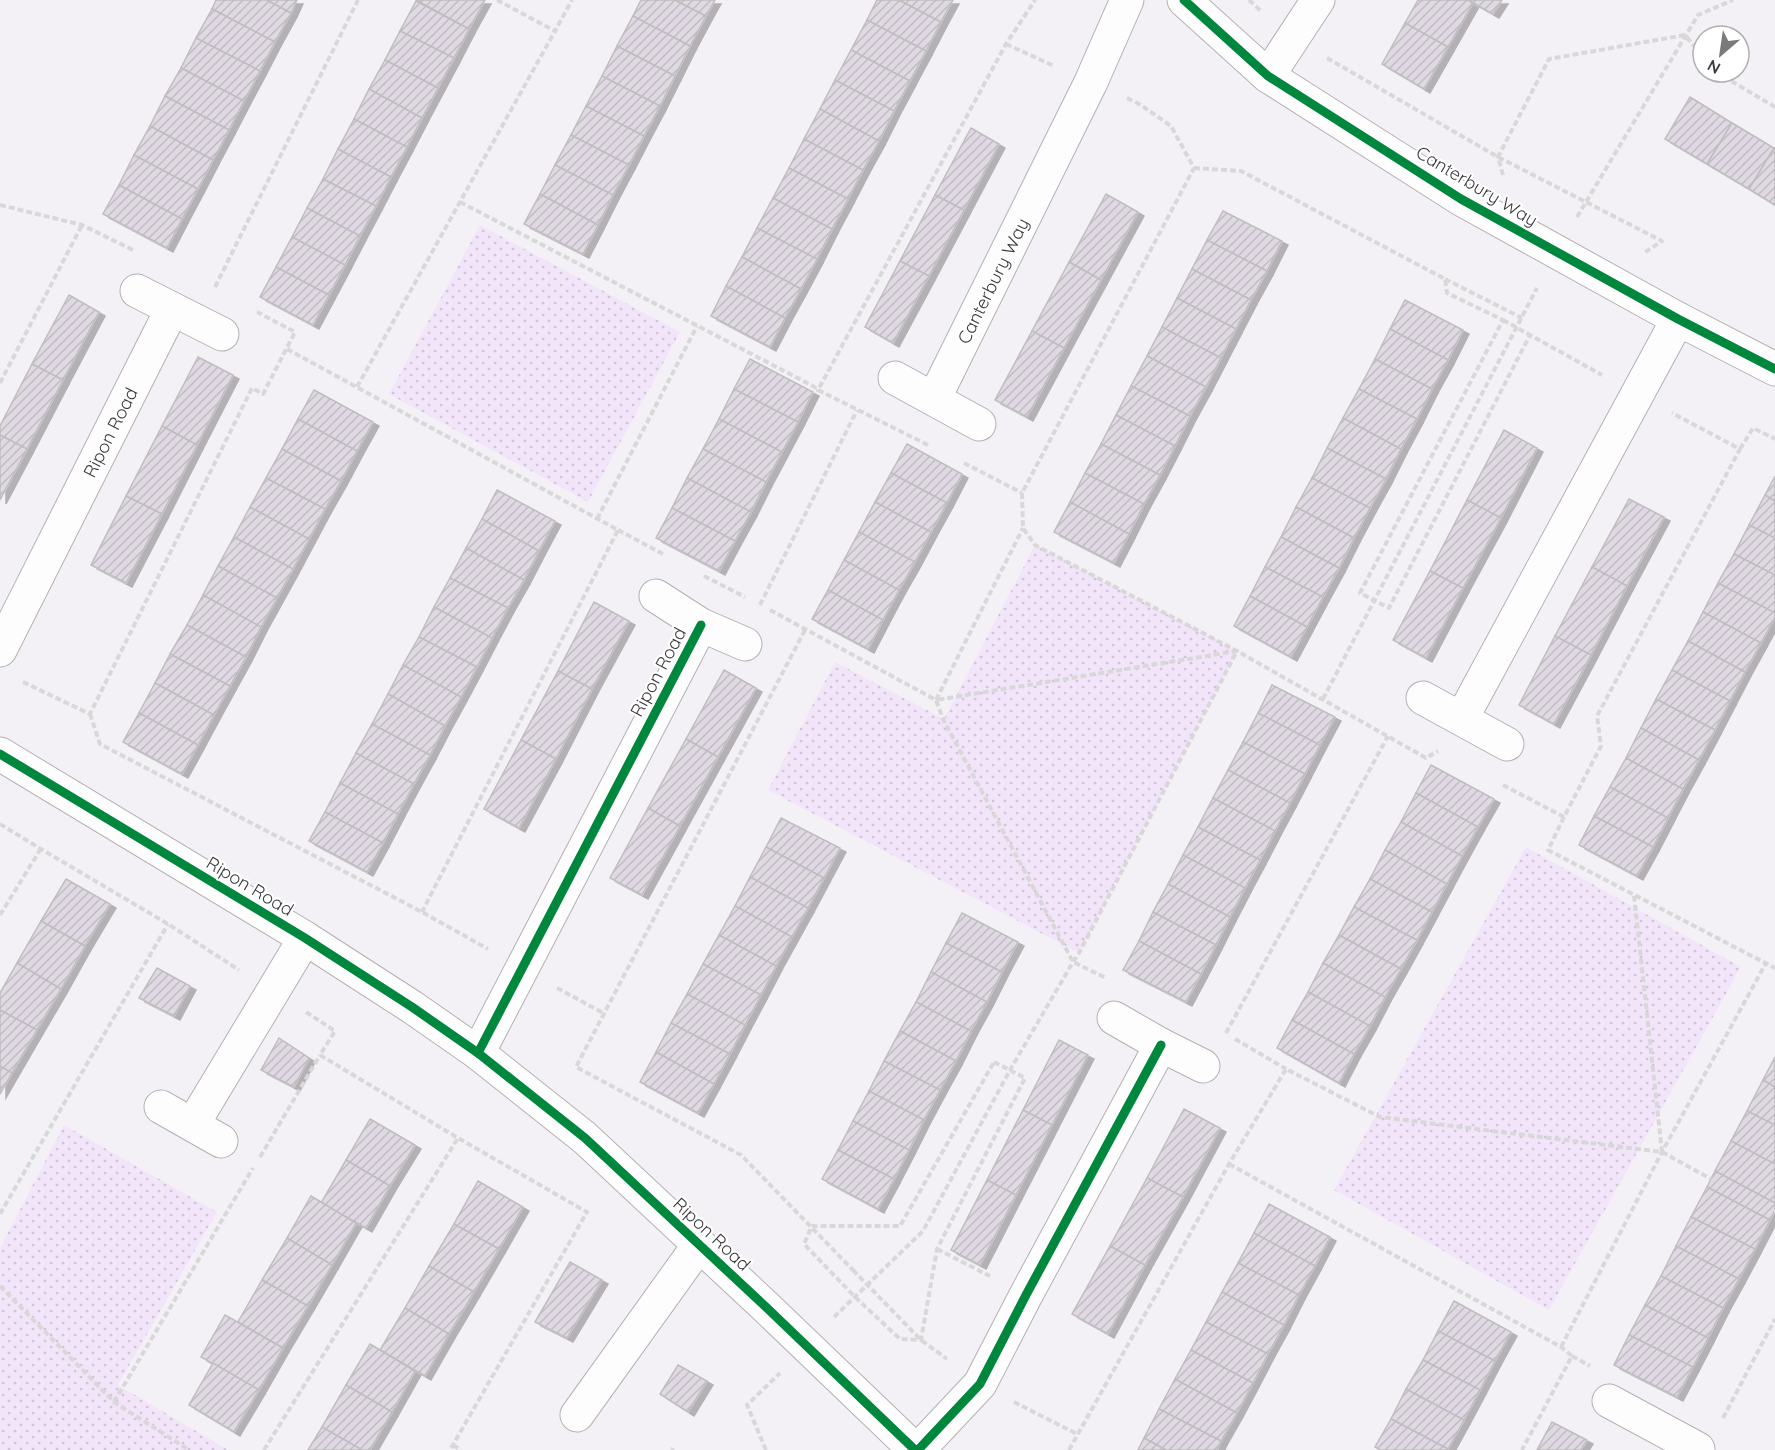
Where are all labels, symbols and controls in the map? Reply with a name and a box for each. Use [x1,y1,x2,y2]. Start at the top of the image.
north arrow [1691,24,1751,84]
text: N [1704,56,1724,79]
street label: Canterbury Way [1412,141,1542,231]
street label: Canterbury Way [952,214,1033,348]
street label: Ripon Road [78,383,142,481]
street label: Ripon Road [625,623,691,721]
street label: Ripon Road [202,851,298,921]
street label: Ripon Road [668,1192,756,1276]

